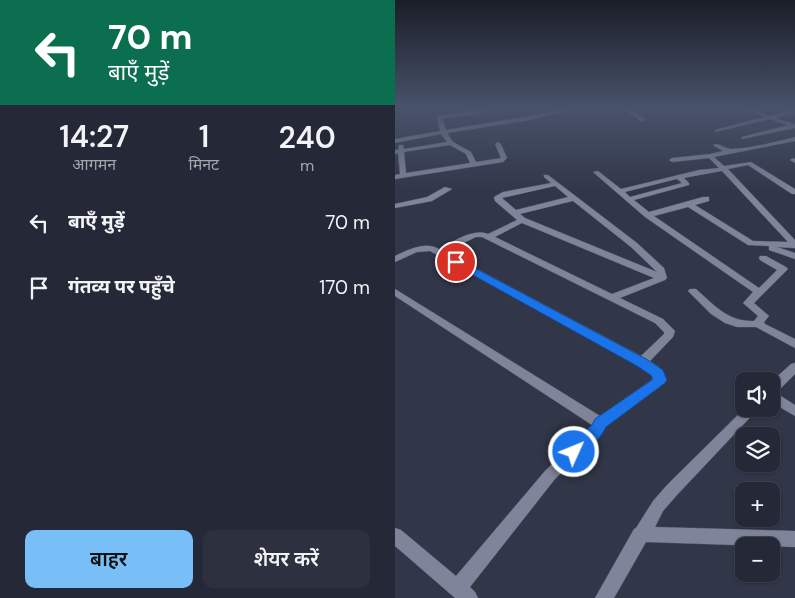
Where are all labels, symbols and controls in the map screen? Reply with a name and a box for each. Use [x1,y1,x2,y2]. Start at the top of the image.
text: 70 m [108,14,192,60]
icon: left [25,20,90,85]
text: बाएँ मुड़ें [108,58,169,87]
text: 14:27 [59,117,129,156]
text: 1 [199,117,209,156]
text: 240 [279,118,336,157]
text: आगमन [72,154,116,175]
text: मिनट [189,154,219,175]
text: m [300,155,314,176]
icon: left [25,209,53,237]
text: बाएँ मुड़ें [68,209,125,234]
text: 70 m [325,210,370,235]
pin [435,241,477,283]
icon: arrive [442,248,470,276]
icon: arrive [25,274,53,302]
text: गंतव्य पर पहुँचे [68,274,175,299]
text: 170 m [319,275,370,300]
map controls [735,372,780,582]
button: sound [735,372,780,417]
position arrow [547,425,599,477]
button: layers [735,427,780,472]
button: + [735,482,780,527]
button: बाहर [25,530,193,588]
button: शेयर करें [203,530,370,588]
button: − [735,537,780,582]

